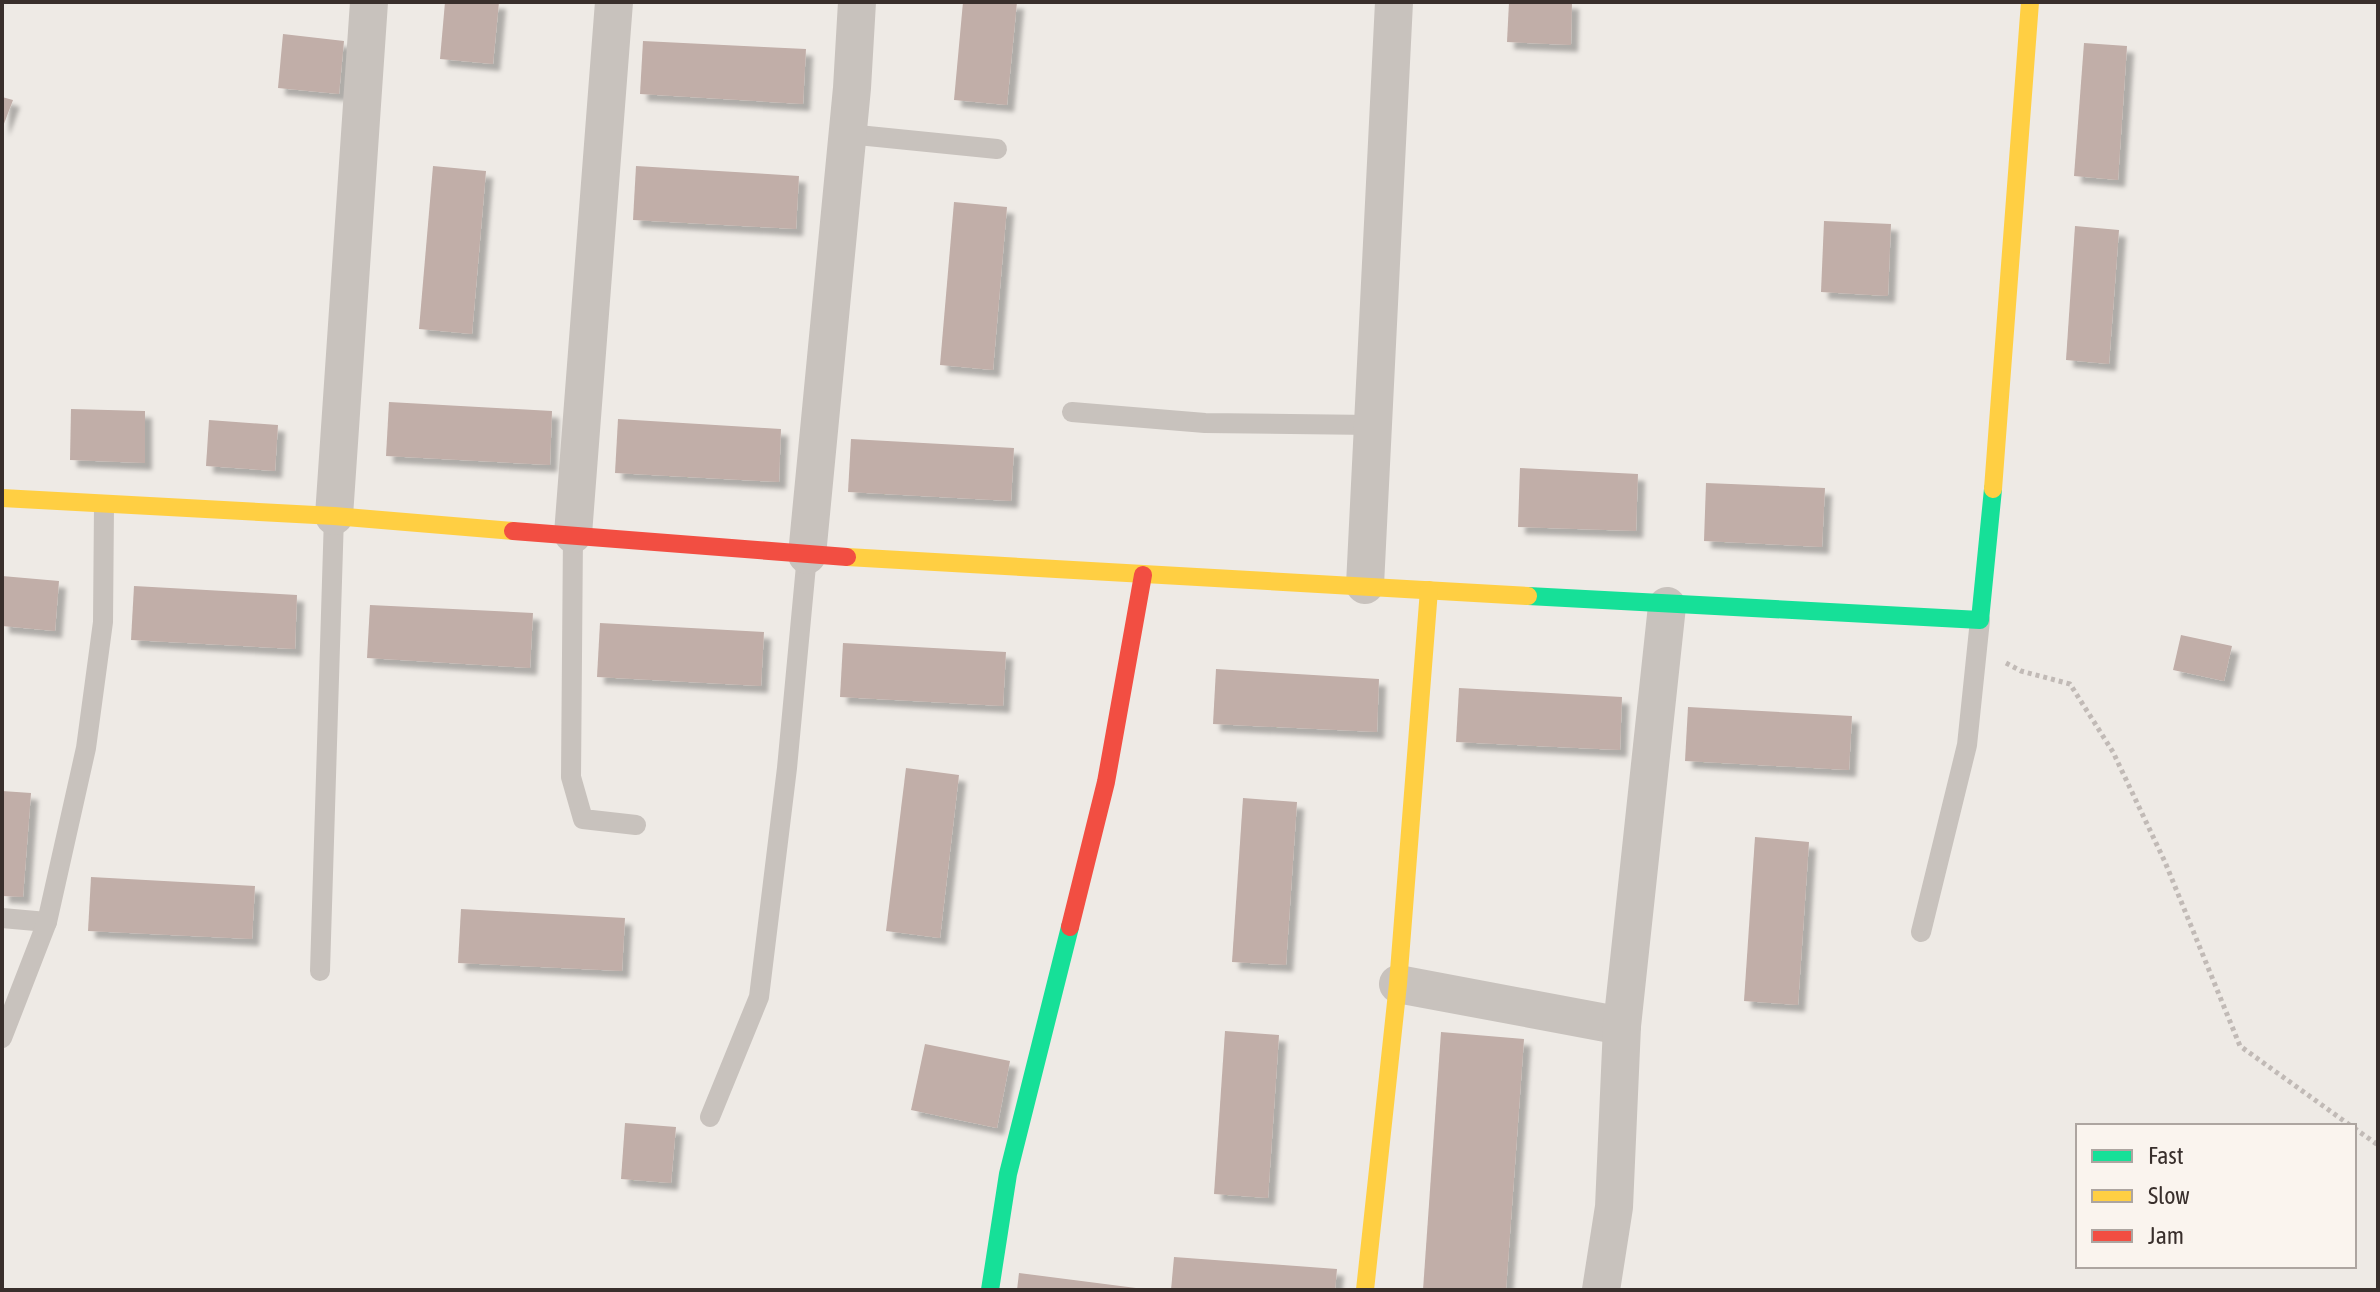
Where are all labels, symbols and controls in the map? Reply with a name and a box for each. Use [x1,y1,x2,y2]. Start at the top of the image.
legend [2076,1124,2356,1268]
text: Fast [2148,1142,2184,1169]
text: Slow [2148,1182,2190,1209]
text: Jam [2148,1222,2184,1249]

